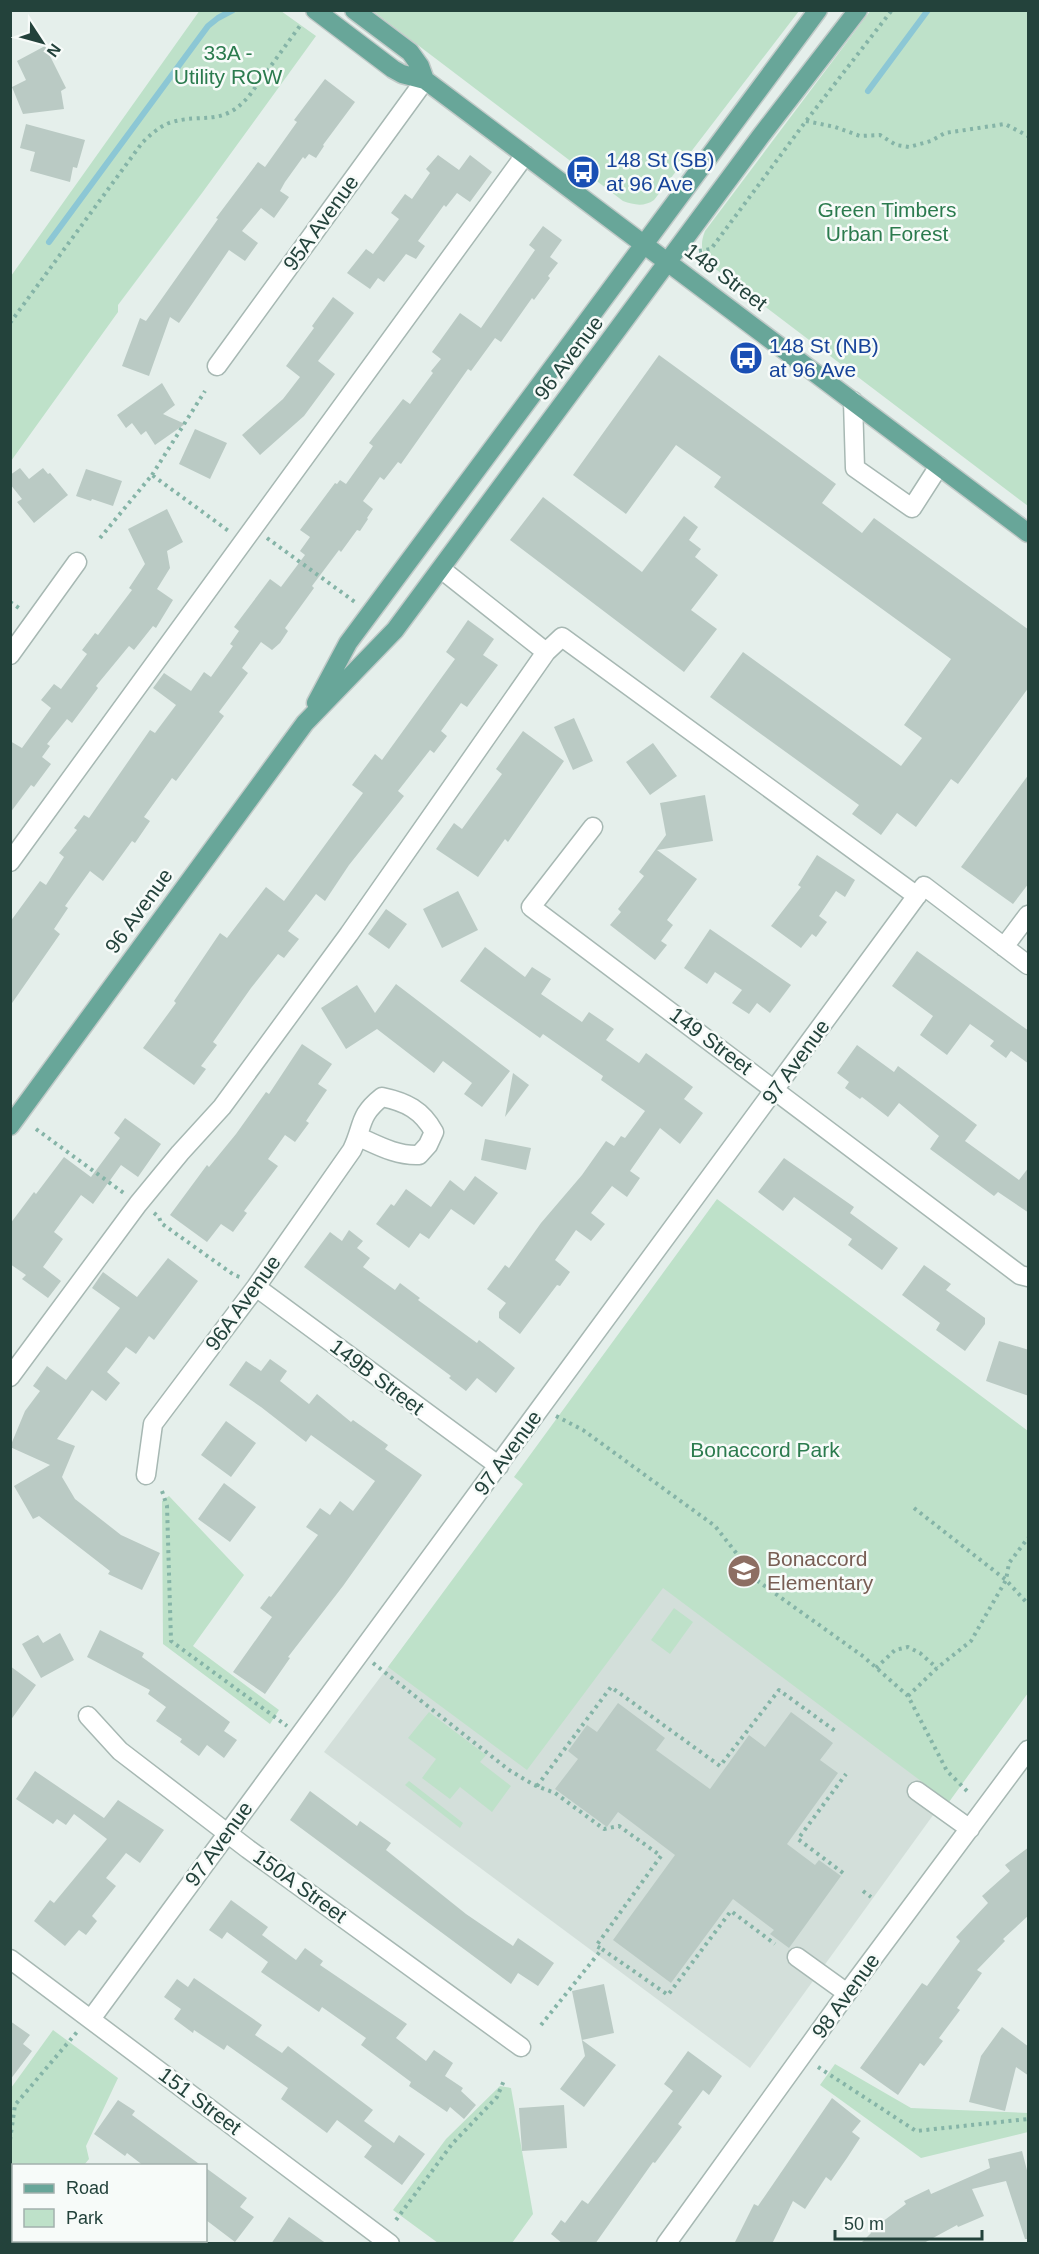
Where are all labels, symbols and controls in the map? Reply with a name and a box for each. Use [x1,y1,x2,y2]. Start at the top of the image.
north arrow [12,12,72,72]
text: N [43,41,64,60]
park label: 33A - Utility ROW [174,41,282,88]
place label: 148 St (SB) at 96 Ave [606,148,715,195]
bus stop icon: 148 St (SB) at 96 Ave [565,154,601,190]
street label: 95A Avenue [278,171,363,275]
park label: Green Timbers Urban Forest [818,198,956,245]
street label: 148 Street [681,238,772,315]
street label: 96 Avenue [530,311,608,404]
place label: 148 St (NB) at 96 Ave [769,334,879,381]
bus stop icon: 148 St (NB) at 96 Ave [728,340,764,376]
street label: 96 Avenue [100,864,177,957]
street label: 149 Street [666,1002,757,1079]
street label: 97 Avenue [757,1015,834,1108]
street label: 96A Avenue [200,1251,285,1355]
street label: 149B Street [326,1334,429,1419]
street label: 97 Avenue [469,1406,546,1499]
park label: Bonaccord Park [690,1438,840,1461]
place label: Bonaccord Elementary [767,1547,874,1594]
school or university icon: Bonaccord Elementary [726,1553,762,1589]
street label: 97 Avenue [180,1797,257,1890]
street label: 150A Street [249,1844,352,1927]
street label: 98 Avenue [807,1949,884,2042]
street label: 151 Street [155,2062,246,2139]
legend [12,2164,207,2242]
text: Road [66,2178,109,2198]
scale bar [835,2203,982,2241]
text: Park [66,2208,104,2228]
text: 50 m [844,2214,884,2234]

